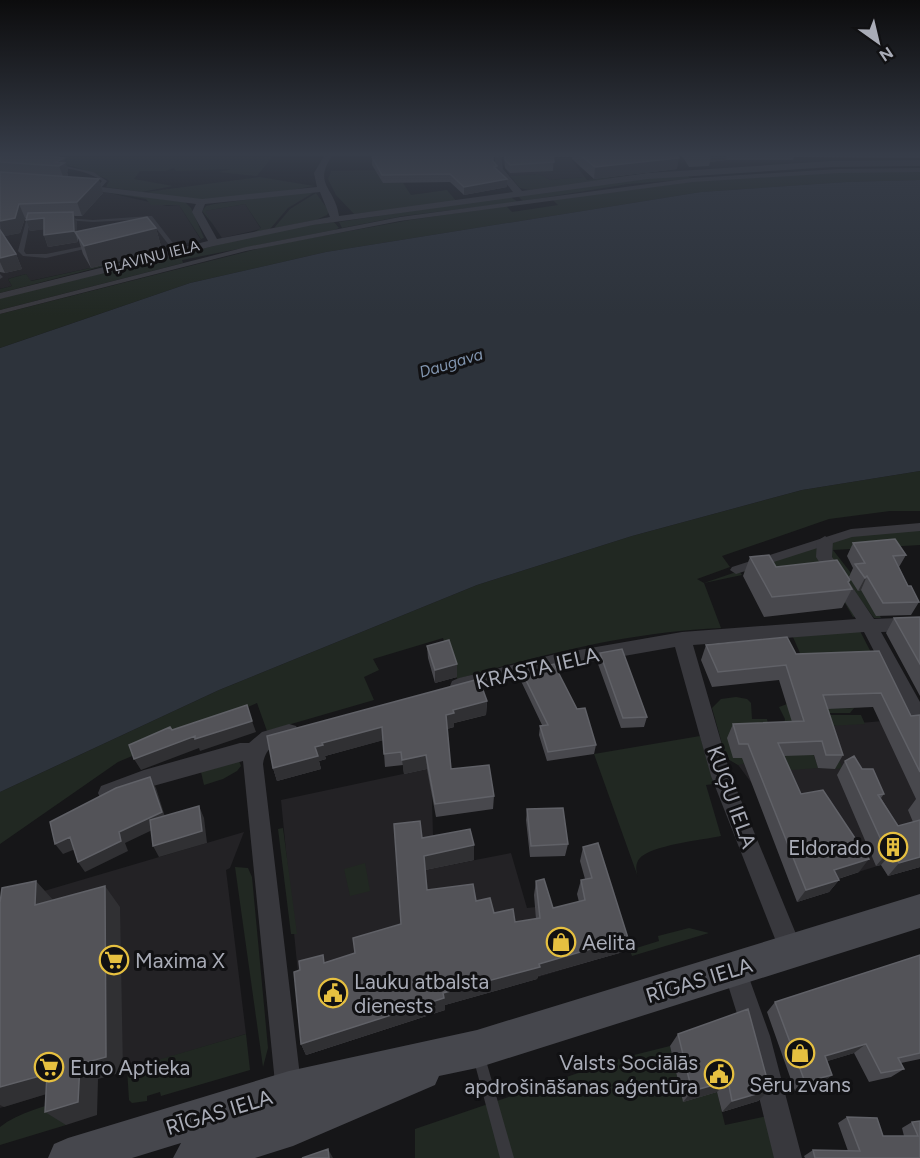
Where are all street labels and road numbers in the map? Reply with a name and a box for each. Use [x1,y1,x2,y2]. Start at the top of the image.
street label: PĻAVIŅU IELA [103,237,201,277]
street label: KRASTA IELA [473,642,601,694]
street label: KUĢU IELA [702,742,762,852]
street label: RĪGAS IELA [643,952,755,1008]
street label: RĪGAS IELA [163,1084,275,1140]

